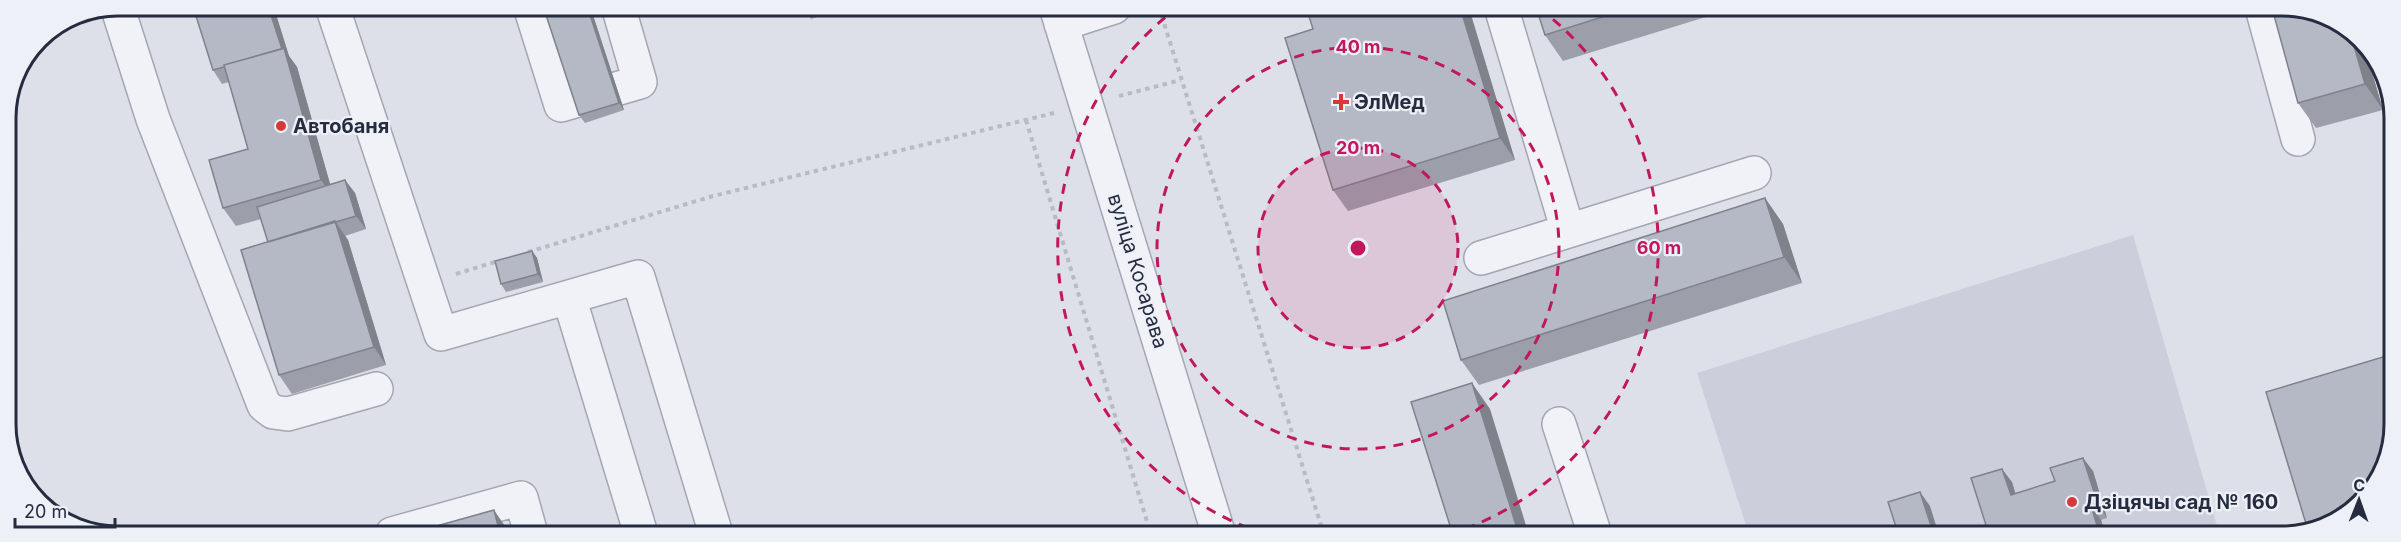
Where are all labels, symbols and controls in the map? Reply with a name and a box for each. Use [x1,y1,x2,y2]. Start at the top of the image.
text: 40 m [1336,36,1381,57]
place label: ЭлМед [1354,90,1425,114]
marker: ЭлМед [1332,93,1350,111]
place label: Автобаня [293,114,389,138]
marker: Автобаня [274,119,288,133]
text: 20 m [1336,137,1380,158]
street label: вуліца Косарава [1103,191,1173,351]
text: 60 m [1637,237,1681,258]
centre of rings [1348,238,1368,258]
north arrow [2329,470,2389,530]
text: С [2353,475,2366,495]
place label: Дзіцячы сад № 160 [2084,490,2278,514]
scale bar [15,491,116,529]
marker: Дзіцячы сад № 160 [2065,495,2079,509]
text: 20 m [24,501,67,522]

